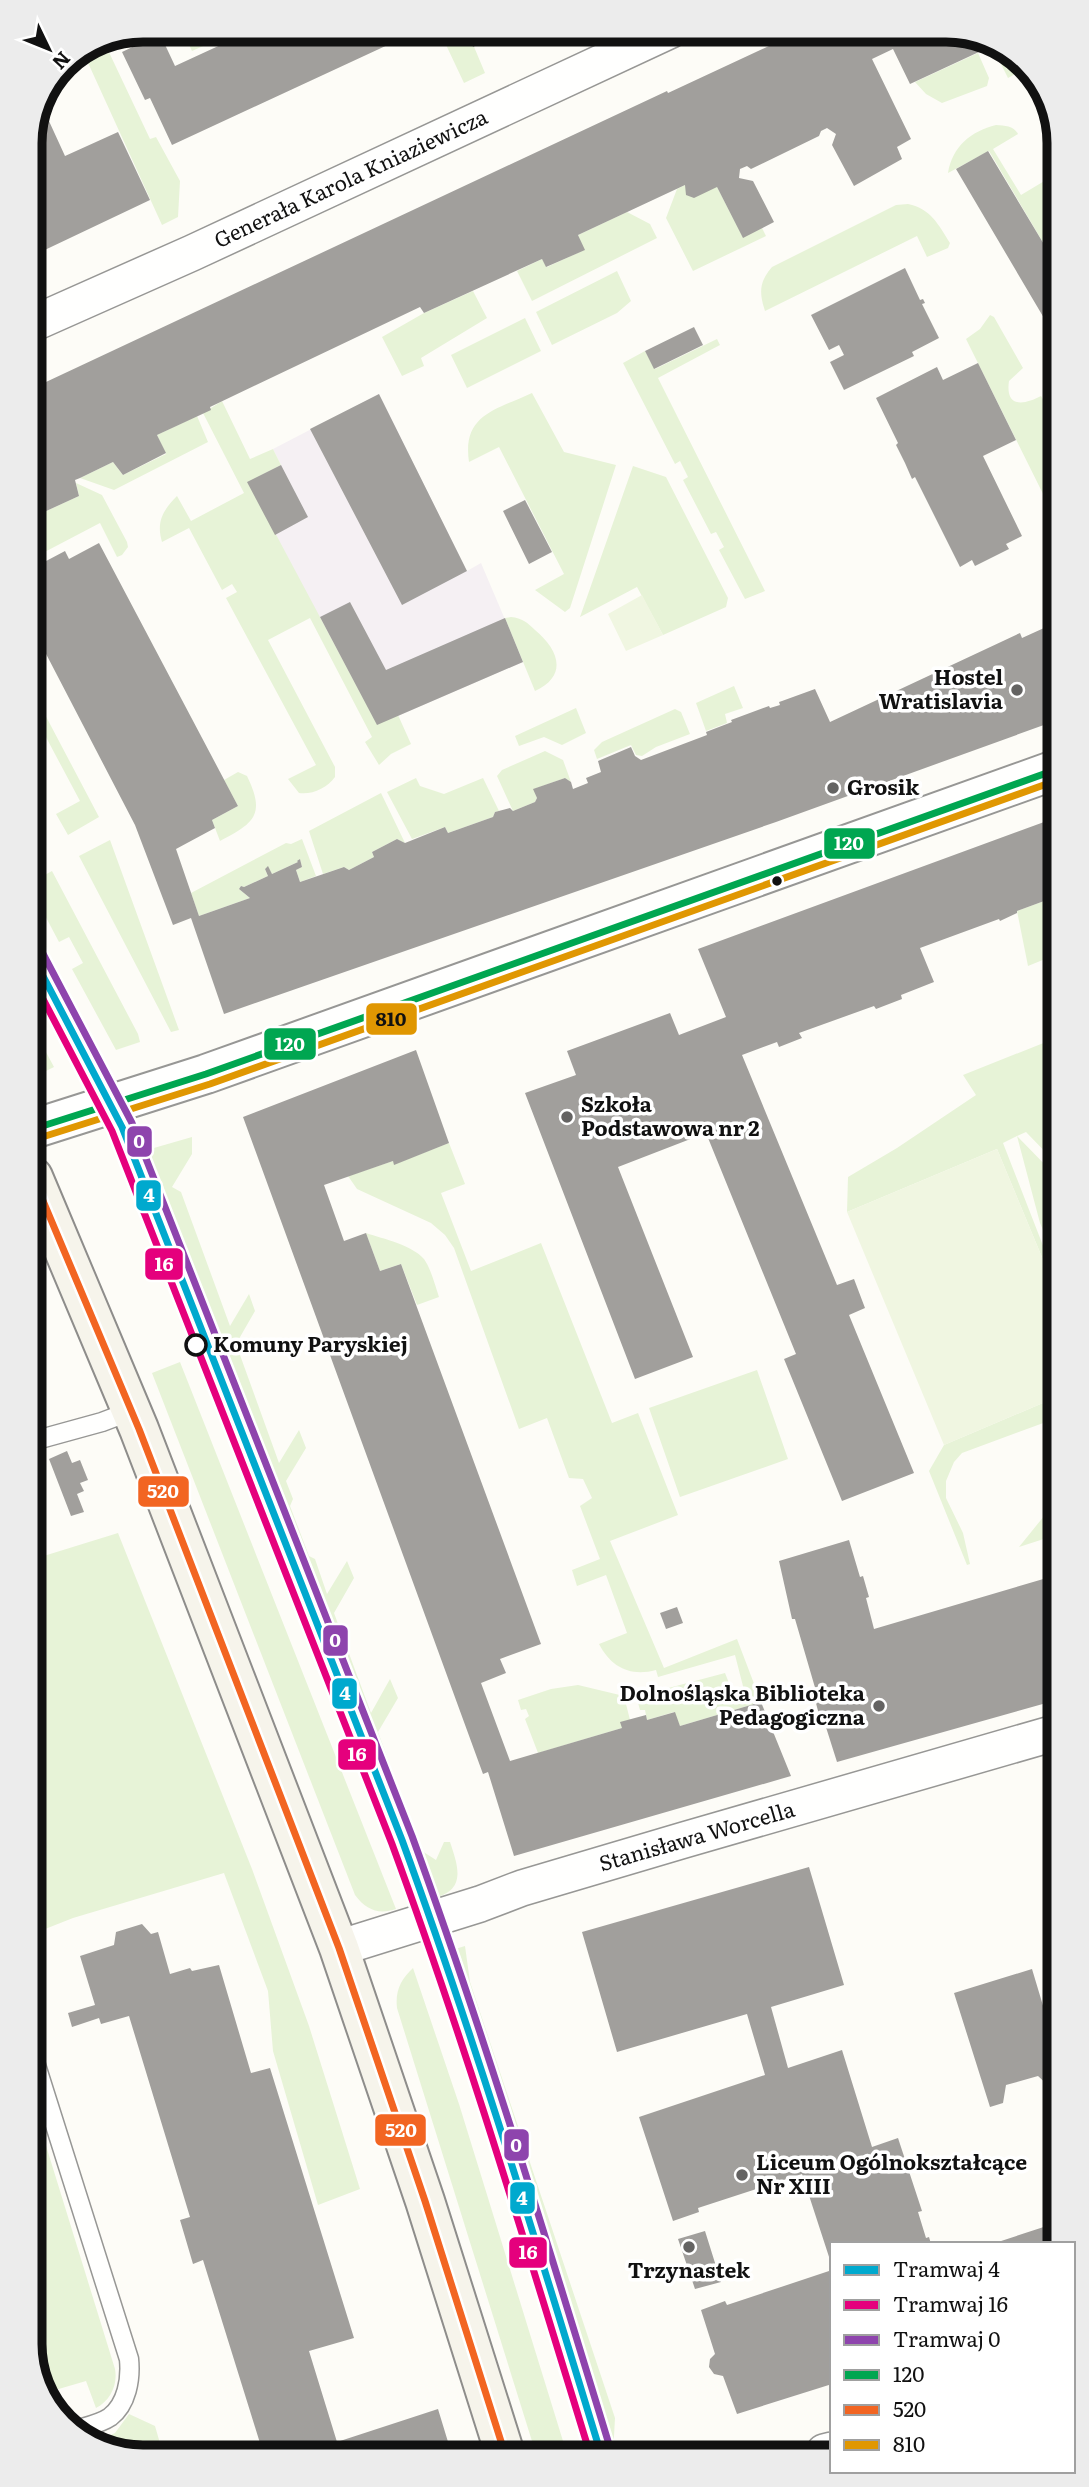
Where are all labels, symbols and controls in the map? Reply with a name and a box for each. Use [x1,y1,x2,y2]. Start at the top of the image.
north arrow [14,14,84,84]
text: N [46,46,78,77]
street label: Generała Karola Kniaziewicza [208,99,492,254]
place label: Hostel Wratislavia [879,660,1004,715]
marker: Hostel Wratislavia [1009,682,1025,698]
place label: Grosik [847,770,920,801]
marker: Grosik [825,780,841,796]
line badge: 120 [823,827,876,860]
text: 120 [834,828,864,856]
unlabelled marker [770,874,784,888]
line badge: 810 [365,1002,418,1036]
text: 810 [376,1004,407,1032]
line badge: 120 [263,1027,317,1061]
text: 120 [275,1029,305,1057]
place label: Szkoła Podstawowa nr 2 [581,1087,760,1142]
marker: Szkoła Podstawowa nr 2 [559,1109,575,1125]
line badge: 0 [126,1125,153,1158]
text: 0 [133,1126,145,1154]
line badge: 4 [135,1179,162,1212]
text: 4 [143,1180,155,1208]
line badge: 16 [144,1247,184,1281]
text: 16 [155,1249,173,1277]
place label: Komuny Paryskiej [213,1327,408,1358]
marker: Komuny Paryskiej [185,1334,207,1356]
line badge: 520 [137,1475,190,1508]
text: 520 [147,1476,179,1504]
line badge: 0 [322,1624,349,1657]
text: 0 [329,1625,341,1653]
place label: Dolnośląska Biblioteka Pedagogiczna [619,1676,866,1731]
line badge: 4 [331,1677,358,1710]
text: 4 [339,1678,351,1706]
marker: Dolnośląska Biblioteka Pedagogiczna [871,1698,887,1714]
line badge: 16 [337,1738,377,1771]
text: 16 [348,1739,366,1767]
street label: Stanisława Worcella [595,1792,798,1877]
line badge: 520 [374,2113,427,2147]
text: 520 [385,2115,417,2143]
line badge: 0 [503,2128,530,2162]
text: 0 [510,2130,522,2158]
place label: Liceum Ogólnokształcące Nr XIII [756,2145,1027,2200]
marker: Liceum Ogólnokształcące Nr XIII [734,2167,750,2183]
line badge: 4 [509,2181,536,2215]
text: 4 [516,2183,528,2211]
line badge: 16 [508,2236,548,2269]
text: 16 [519,2237,537,2265]
marker: Trzynastek [681,2239,697,2255]
legend [830,2242,1075,2473]
text: Tramwaj 4 [893,2252,1000,2283]
place label: Trzynastek [628,2253,751,2284]
text: Tramwaj 16 [893,2287,1008,2318]
text: Tramwaj 0 [893,2322,1000,2353]
text: 120 [893,2357,924,2388]
text: 520 [893,2392,926,2423]
text: 810 [893,2427,925,2458]

